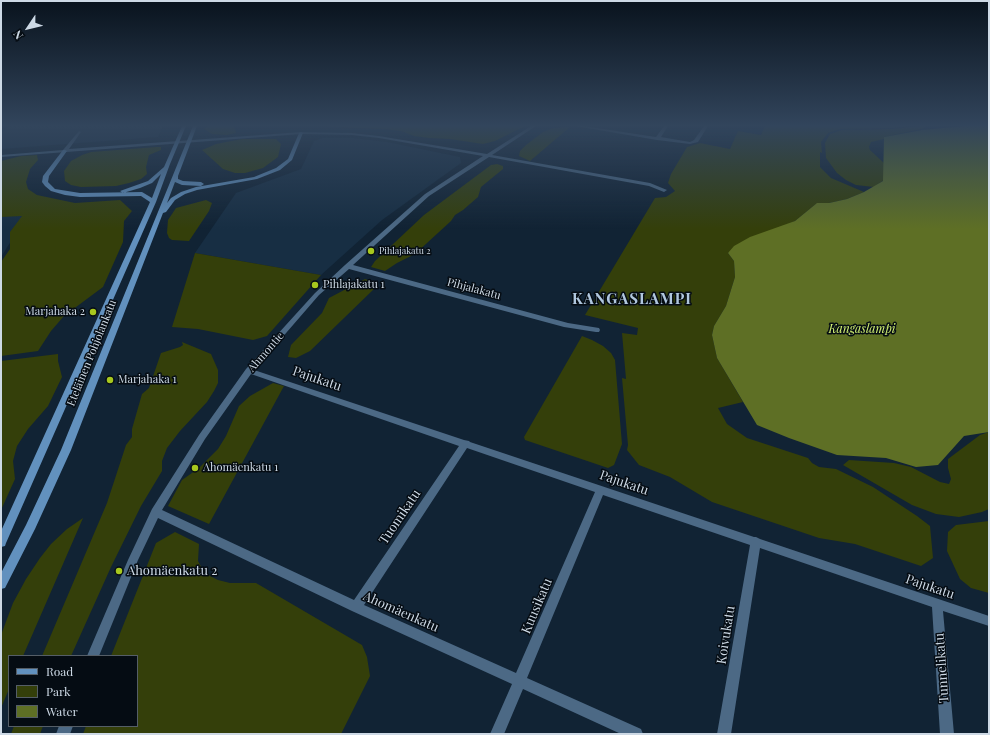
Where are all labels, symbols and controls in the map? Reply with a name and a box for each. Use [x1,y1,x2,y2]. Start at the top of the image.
north arrow [8,8,48,48]
text: N [9,28,26,43]
marker: Pihlajakatu 2 [366,246,376,256]
place label: Pihlajakatu 2 [379,246,430,256]
street label: Pihjalakatu [446,276,502,302]
place label: Pihlajakatu 1 [323,278,385,292]
marker: Pihlajakatu 1 [310,280,320,290]
district label: KANGASLAMPI [572,290,692,308]
street label: Eteläinen Pohjolankatu [65,298,119,408]
place label: Marjahaka 2 [25,305,85,319]
marker: Marjahaka 2 [88,307,98,317]
water label: Kangaslampi [829,322,895,336]
street label: Ahmontie [245,329,287,375]
street label: Pajukatu [291,363,343,395]
place label: Marjahaka 1 [118,373,176,387]
marker: Marjahaka 1 [105,375,115,385]
place label: Ahomäenkatu 1 [203,461,278,475]
marker: Ahomäenkatu 1 [190,463,200,473]
street label: Pajukatu [598,467,650,499]
street label: Tuomikatu [376,487,424,547]
place label: Ahomäenkatu 2 [127,563,217,579]
marker: Ahomäenkatu 2 [114,566,124,576]
street label: Pajukatu [904,571,956,603]
street label: Kuusikatu [518,576,556,636]
street label: Ahomäenkatu [361,588,441,636]
street label: Koivukatu [714,605,738,665]
street label: Tunnelikatu [932,633,952,703]
legend [8,655,138,727]
text: Road [46,663,73,679]
text: Park [46,683,71,699]
text: Water [46,703,78,719]

